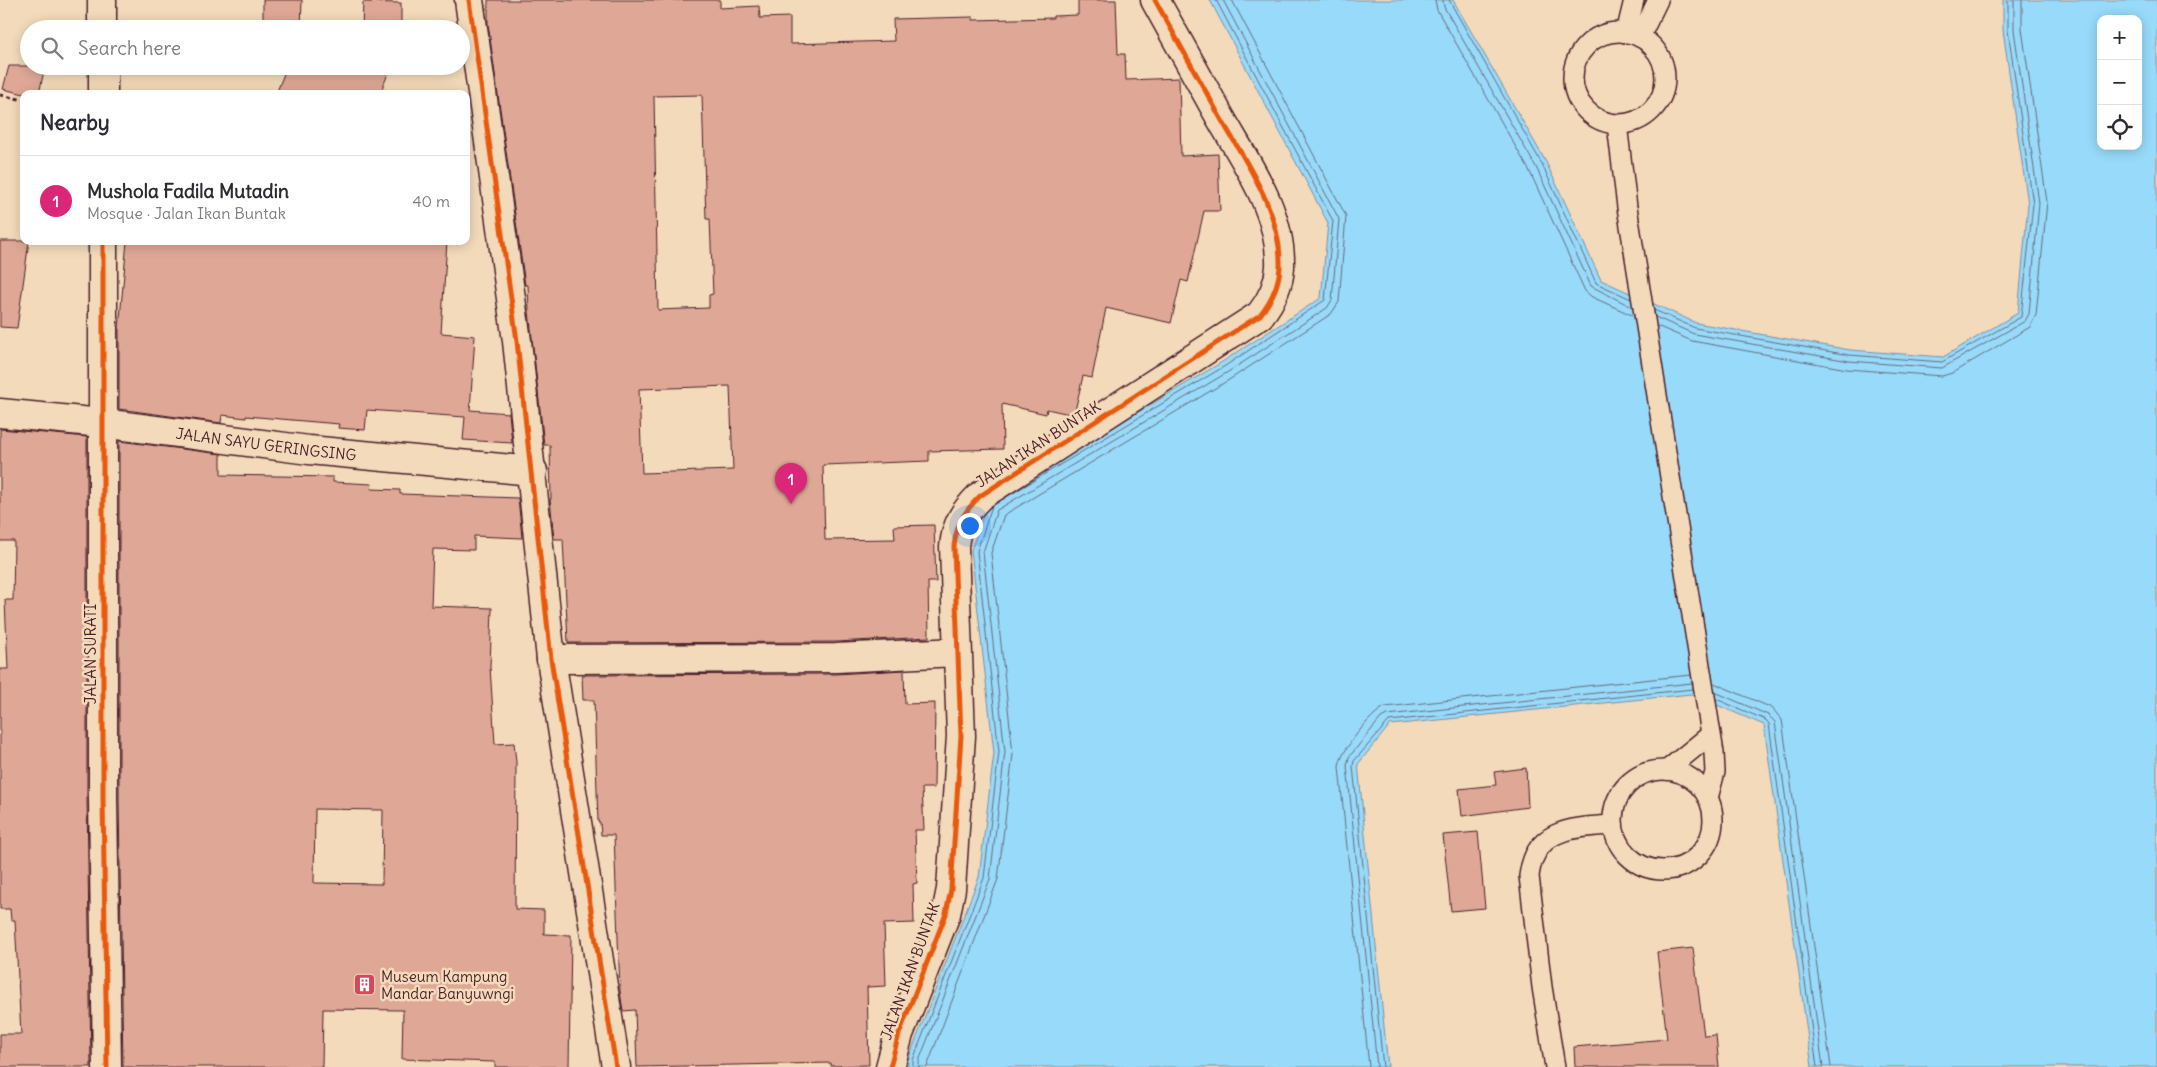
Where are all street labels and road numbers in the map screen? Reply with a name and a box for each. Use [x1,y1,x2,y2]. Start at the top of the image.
street label: JALAN IKAN BUNTAK [972,396,1105,491]
street label: JALAN SAYU GERINGSING [175,423,357,464]
street label: JALAN SURATI [81,604,100,704]
street label: JALAN IKAN BUNTAK [876,899,944,1042]

